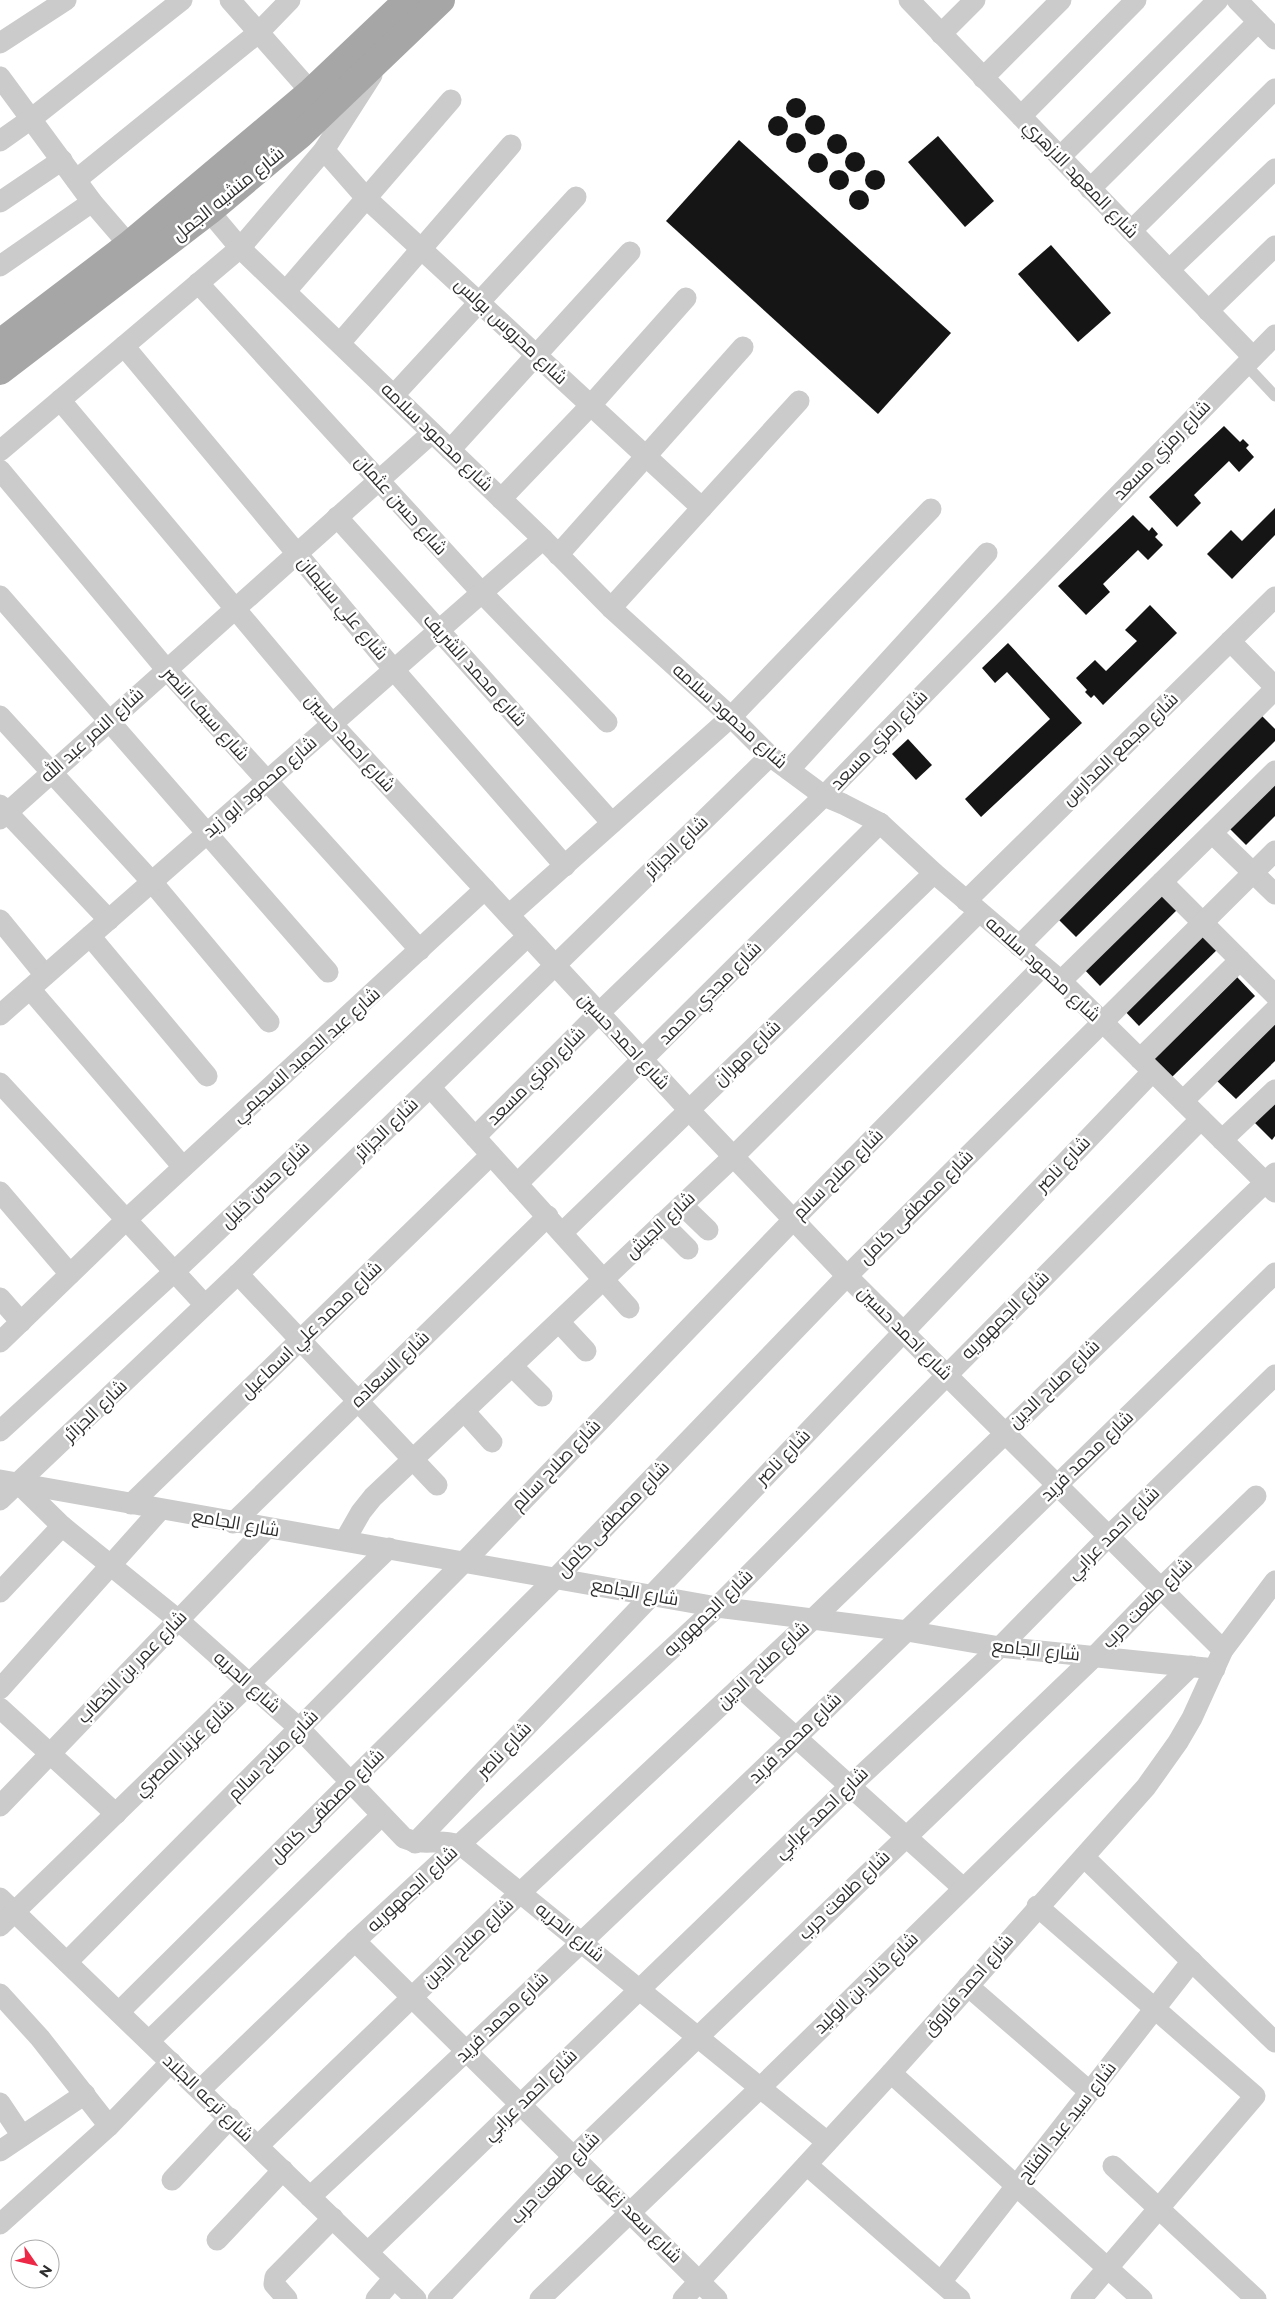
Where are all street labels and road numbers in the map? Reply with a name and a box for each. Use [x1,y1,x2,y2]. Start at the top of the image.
street label: شارع المعهد الازهري [1017,115,1143,245]
street label: شارع منشيه الجمل [168,142,289,247]
street label: شارع محروس بولس [449,273,572,390]
street label: شارع محمود سلامه [376,378,497,497]
street label: شارع رمزي مسعد [1109,396,1217,507]
street label: شارع حسن عثمان [349,450,452,560]
street label: شارع علي سليمان [291,552,393,666]
street label: شارع محمد الشريف [418,609,531,732]
street label: شارع محمود سلامه [667,659,792,774]
street label: شارع سيف النصر [157,662,254,766]
street label: شارع النمر عبد الله [35,682,149,788]
street label: شارع رمزي مسعد [826,686,934,797]
street label: شارع مجمع المدارس [1057,688,1183,811]
street label: شارع احمد حسين [300,689,400,797]
street label: شارع محمود ابو زيد [199,732,322,843]
street label: شارع الجزائر [639,811,713,884]
street label: شارع محمود سلامه [980,912,1105,1027]
street label: شارع مجدي محمد [654,937,768,1051]
street label: شارع عبد الحميد السحيمي [227,983,387,1130]
street label: شارع احمد حسين [573,988,674,1095]
street label: شارع مهران [709,1015,786,1091]
street label: شارع رمزي مسعد [482,1022,592,1132]
street label: شارع الجزائر [349,1093,423,1166]
street label: شارع صلاح سالم [788,1124,888,1224]
street label: شارع ناصر [1030,1131,1096,1198]
street label: شارع حسن خليل [216,1137,315,1234]
street label: شارع مصطفى كامل [854,1145,979,1270]
street label: شارع الجيش [620,1187,700,1264]
street label: شارع محمد علي اسماعيل [236,1257,389,1406]
street label: شارع الجمهوريه [956,1266,1055,1365]
street label: شارع احمد حسين [853,1281,957,1385]
street label: شارع السعاده [346,1326,435,1413]
street label: شارع صلاح الدين [1004,1335,1105,1434]
street label: شارع الجزائر [58,1375,132,1448]
street label: شارع محمد فريد [1036,1406,1139,1507]
street label: شارع صلاح سالم [507,1415,606,1516]
street label: شارع ناصر [750,1424,816,1491]
street label: شارع مصطفى كامل [552,1456,675,1582]
street label: شارع احمد عرابي [1062,1482,1166,1586]
street label: شارع الجامع [190,1504,281,1542]
street label: شارع طلعت حرب [1097,1553,1198,1654]
street label: شارع الجمهوريه [659,1565,758,1662]
street label: شارع الجامع [589,1573,680,1611]
street label: شارع عمر بن الخطاب [73,1606,192,1729]
street label: شارع صلاح الدين [712,1617,814,1714]
street label: شارع الجامع [991,1634,1081,1667]
street label: شارع الحريه [208,1646,285,1718]
street label: شارع محمد فريد [744,1688,847,1789]
street label: شارع عزيز المصري [130,1695,241,1803]
street label: شارع صلاح سالم [223,1705,323,1805]
street label: شارع ناصر [471,1717,537,1784]
street label: شارع مصطفى كامل [265,1744,390,1869]
street label: شارع احمد عرابي [769,1763,875,1866]
street label: شارع الجمهوريه [362,1841,463,1937]
street label: شارع طلعت حرب [794,1846,895,1945]
street label: شارع صلاح الدين [418,1894,519,1993]
street label: شارع الحريه [530,1898,609,1967]
street label: شارع خالد بن الوليد [809,1928,923,2039]
street label: شارع احمد فاروق [918,1930,1019,2041]
street label: شارع محمد فريد [451,1967,554,2068]
street label: شارع احمد عرابي [478,2045,584,2148]
street label: شارع ترعه الجلاد [158,2049,258,2147]
street label: شارع سيد عبد الفتاح [1013,2057,1122,2187]
street label: شارع طلعت حرب [506,2128,605,2229]
street label: شارع سعد زغلول [583,2165,686,2268]

